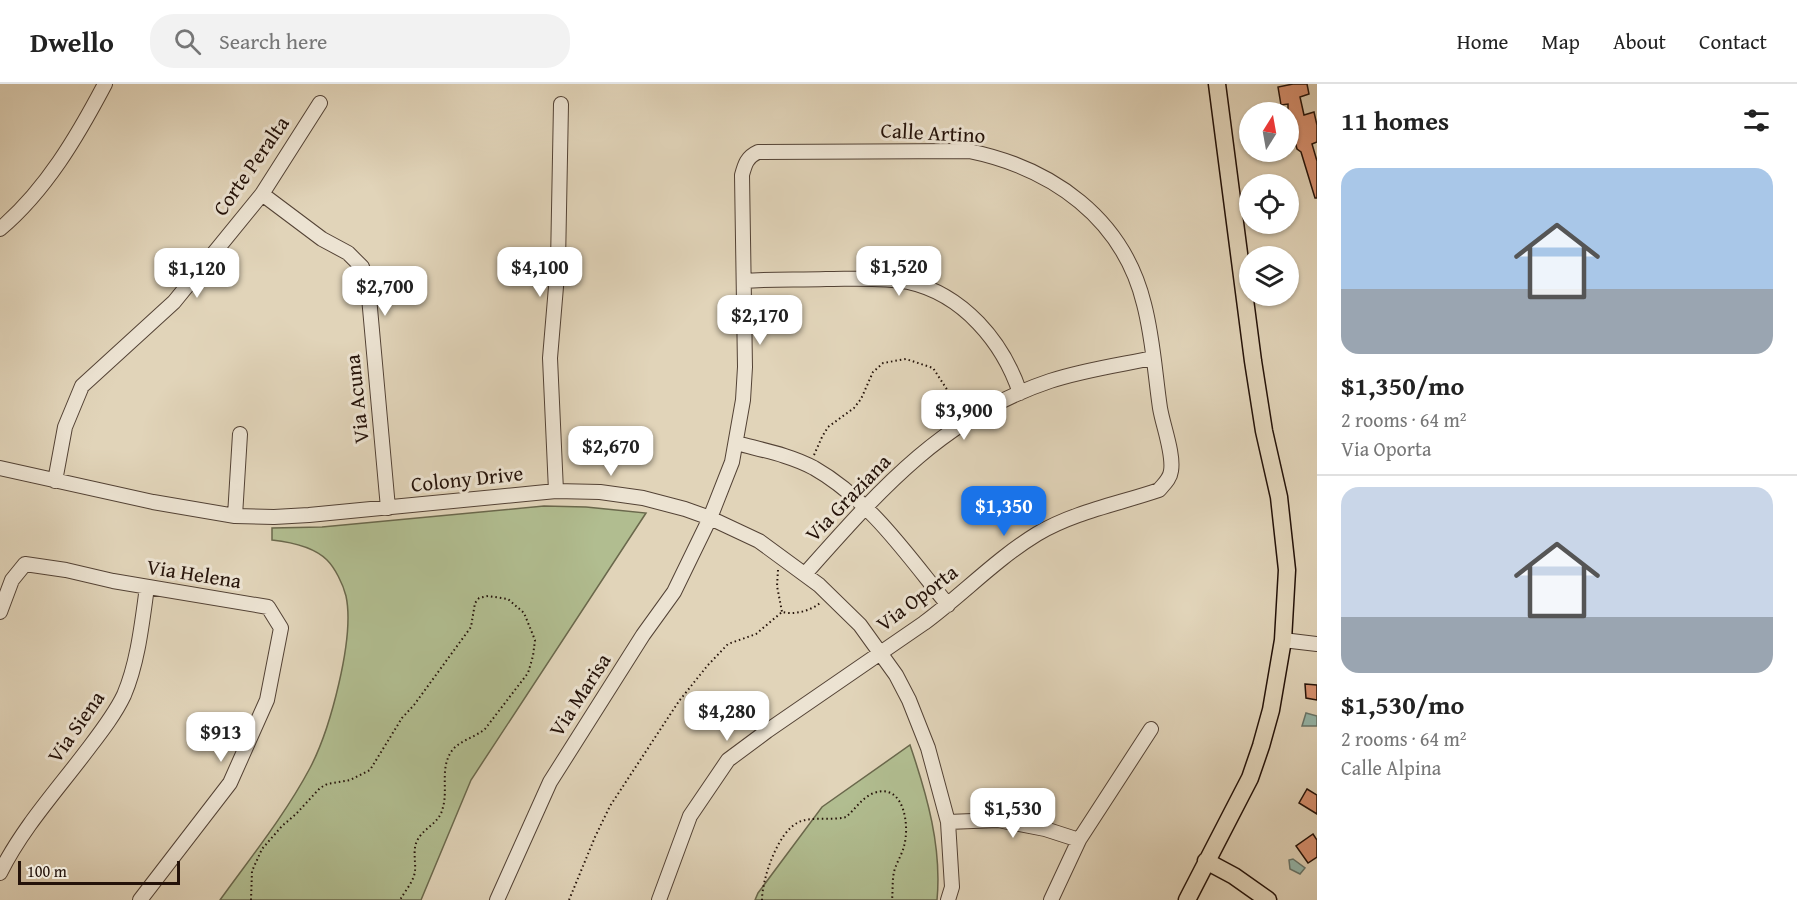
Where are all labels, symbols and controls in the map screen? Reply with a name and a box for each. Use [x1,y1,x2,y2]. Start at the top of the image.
search box [150,14,570,68]
text: Dwello [30,21,114,62]
icon: search [171,25,204,58]
text: Search here [219,25,327,57]
text: Home [1457,26,1508,57]
text: Map [1541,26,1580,57]
text: About [1613,26,1666,57]
text: Contact [1699,26,1767,57]
text: 11 homes [1341,101,1449,140]
north arrow [1239,102,1299,162]
map controls [1239,102,1299,306]
icon: filters [1740,104,1773,137]
street label: Corte Peralta [205,109,296,222]
street label: Calle Artino [880,114,986,151]
button: locate [1239,174,1299,234]
icon: home [1503,207,1611,315]
pin: $1,520 [850,246,948,297]
button: layers [1239,246,1299,306]
pin: $4,100 [491,247,589,298]
pin: $1,120 [148,248,246,299]
text: $1,520 [870,251,928,280]
text: $4,100 [511,252,569,281]
text: $1,120 [168,253,226,282]
pin: $2,700 [336,266,434,317]
text: $2,700 [356,271,414,300]
pin: $2,170 [711,295,809,346]
text: $2,170 [731,300,789,329]
street label: Via Acuna [336,353,377,445]
text: $1,350/mo [1341,366,1464,405]
pin: $3,900 [915,390,1013,441]
text: $3,900 [935,395,993,424]
text: 2 rooms · 64 m² [1341,405,1467,434]
pin: $2,670 [562,426,660,477]
text: $2,670 [582,431,640,460]
text: Via Oporta [1341,434,1431,463]
street label: Via Graziana [798,447,898,549]
street label: Colony Drive [409,457,525,500]
pin: $1,350 [955,486,1053,537]
text: $1,350 [975,491,1033,520]
icon: home [1503,526,1611,634]
street label: Via Helena [145,551,244,596]
street label: Via Oporta [869,557,964,639]
street label: Via Marisa [541,647,618,743]
street label: Via Siena [39,684,112,769]
text: $1,530/mo [1341,685,1464,724]
pin: $4,280 [678,691,776,742]
text: $4,280 [698,696,756,725]
pin: $913 [185,712,257,763]
text: $913 [200,717,242,746]
text: 2 rooms · 64 m² [1341,724,1467,753]
text: Calle Alpina [1341,753,1441,782]
pin: $1,530 [964,788,1062,839]
text: $1,530 [984,793,1042,822]
scale bar [18,858,180,886]
text: 100 m [27,859,67,883]

